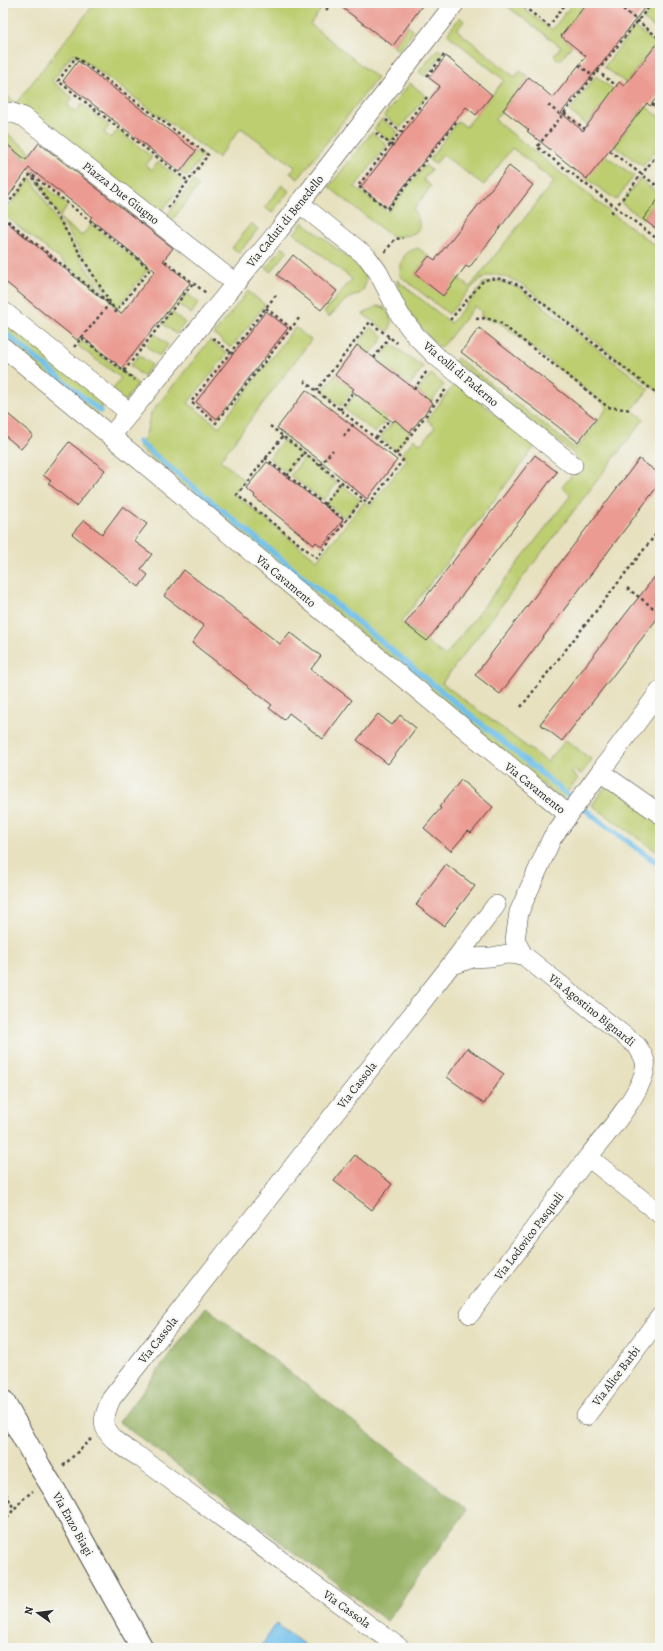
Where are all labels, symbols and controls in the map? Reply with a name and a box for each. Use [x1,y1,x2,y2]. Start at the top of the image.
street label: Piazza Due Giugno [79,158,163,228]
street label: Via Caduti di Benedello [242,172,327,271]
street label: Via colli di Paderno [419,337,502,410]
street label: Via Cavamento [252,551,319,611]
street label: Via Cavamento [501,758,569,817]
street label: Via Agostino Bignardi [545,969,639,1050]
street label: Via Cassola [333,1058,381,1113]
street label: Via Lodovico Pasquali [490,1189,567,1284]
street label: Via Cassola [134,1313,182,1368]
street label: Via Alice Barbi [588,1343,644,1410]
street label: Via Enzo Biagi [48,1488,97,1559]
street label: Via Cassola [319,1586,374,1632]
north arrow [18,1593,58,1633]
text: N [21,1605,37,1616]

